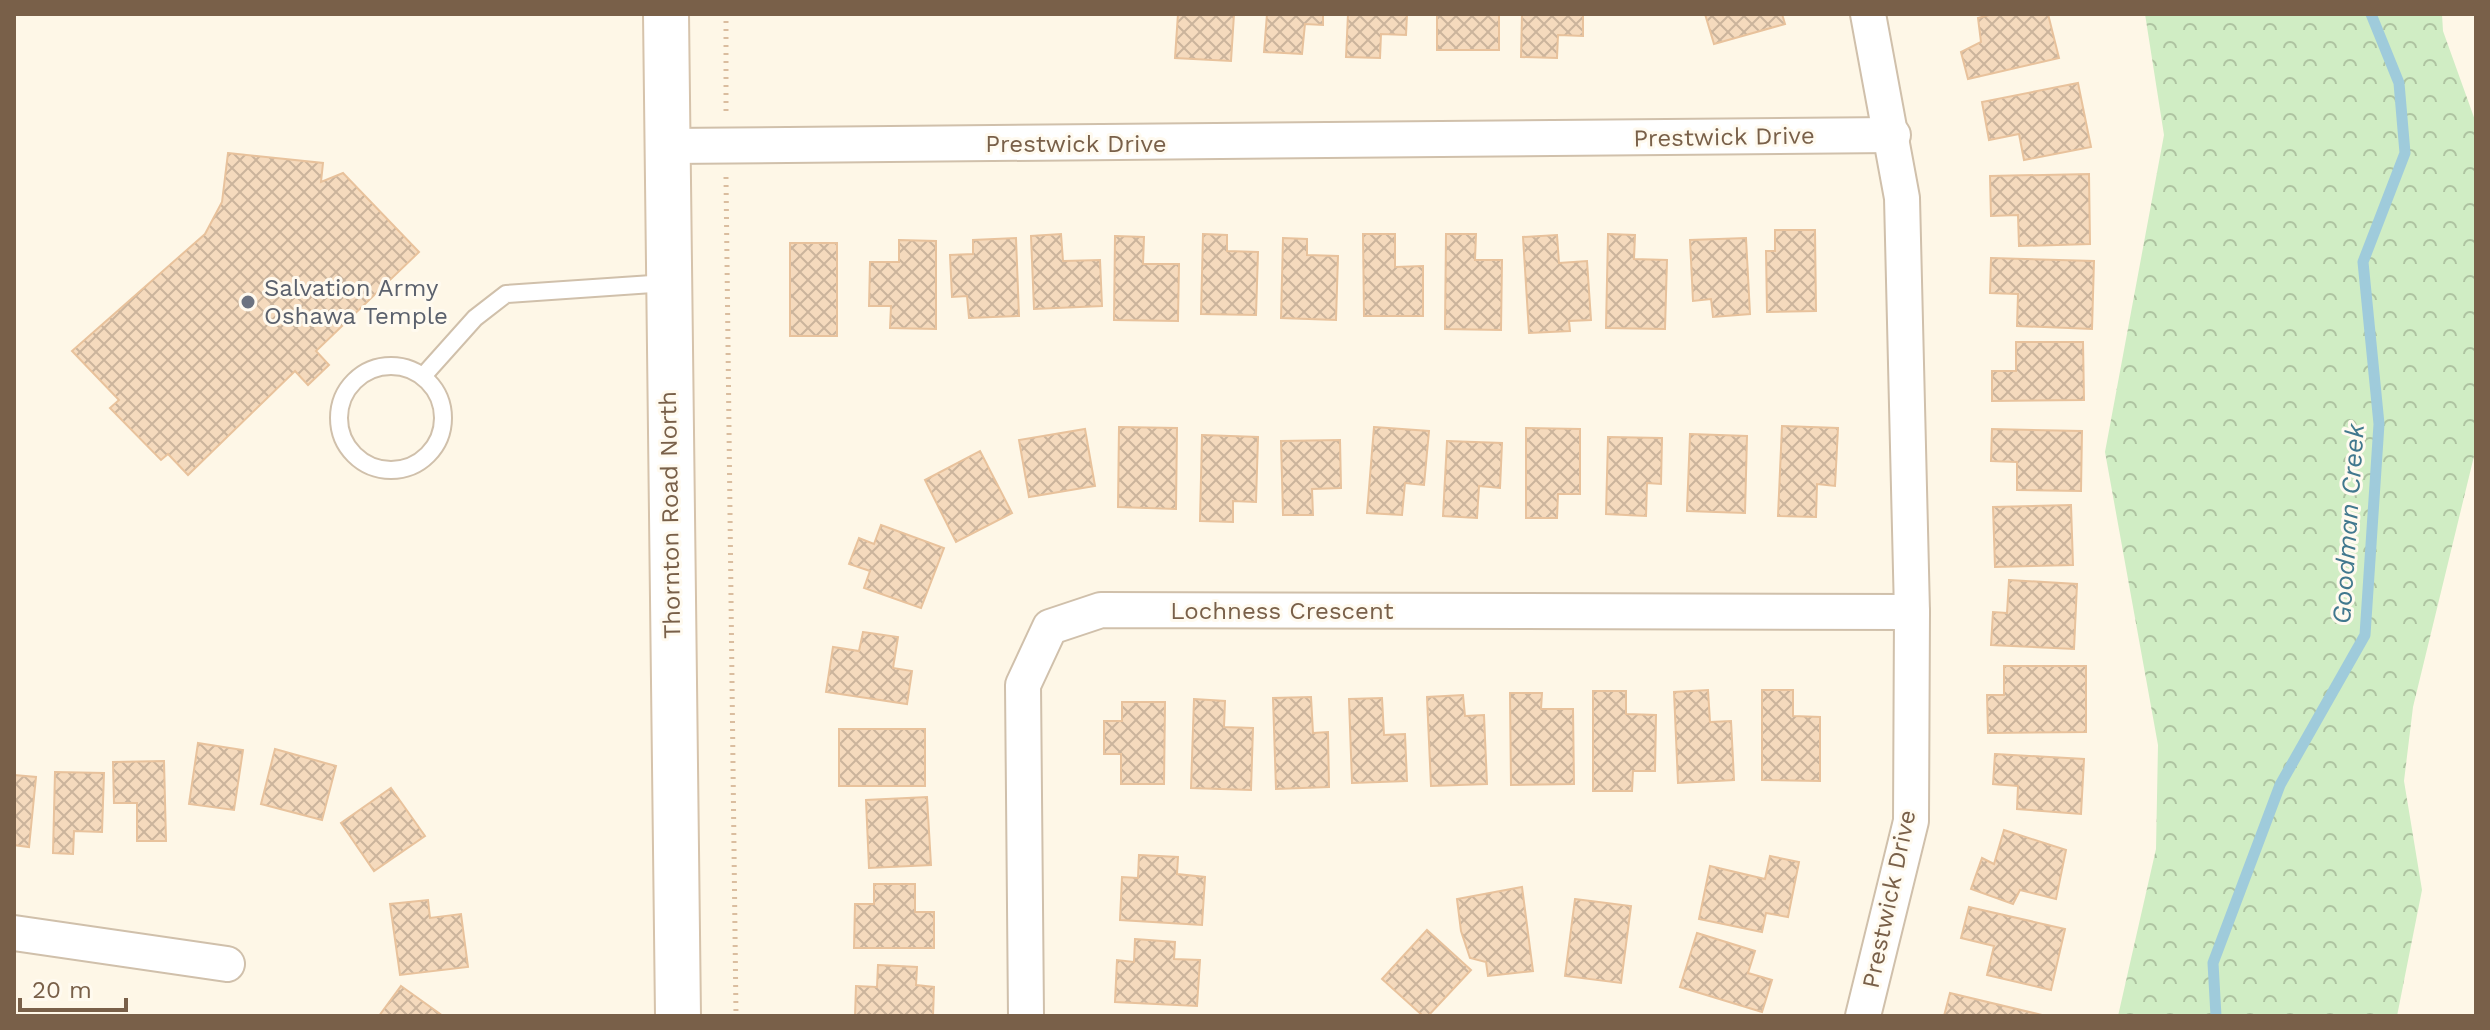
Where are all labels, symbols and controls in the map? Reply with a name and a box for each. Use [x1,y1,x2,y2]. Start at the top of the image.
street label: Prestwick Drive [1633,121,1815,153]
street label: Prestwick Drive [985,130,1167,158]
place label: Salvation Army Oshawa Temple [264,274,448,330]
marker: Salvation Army Oshawa Temple [239,293,257,311]
street label: Thornton Road North [654,391,686,639]
water label: Goodman Creek [2326,422,2370,625]
street label: Lochness Crescent [1170,597,1394,625]
street label: Prestwick Drive [1856,807,1922,991]
scale bar [20,962,126,1012]
text: 20 m [32,976,92,1004]

